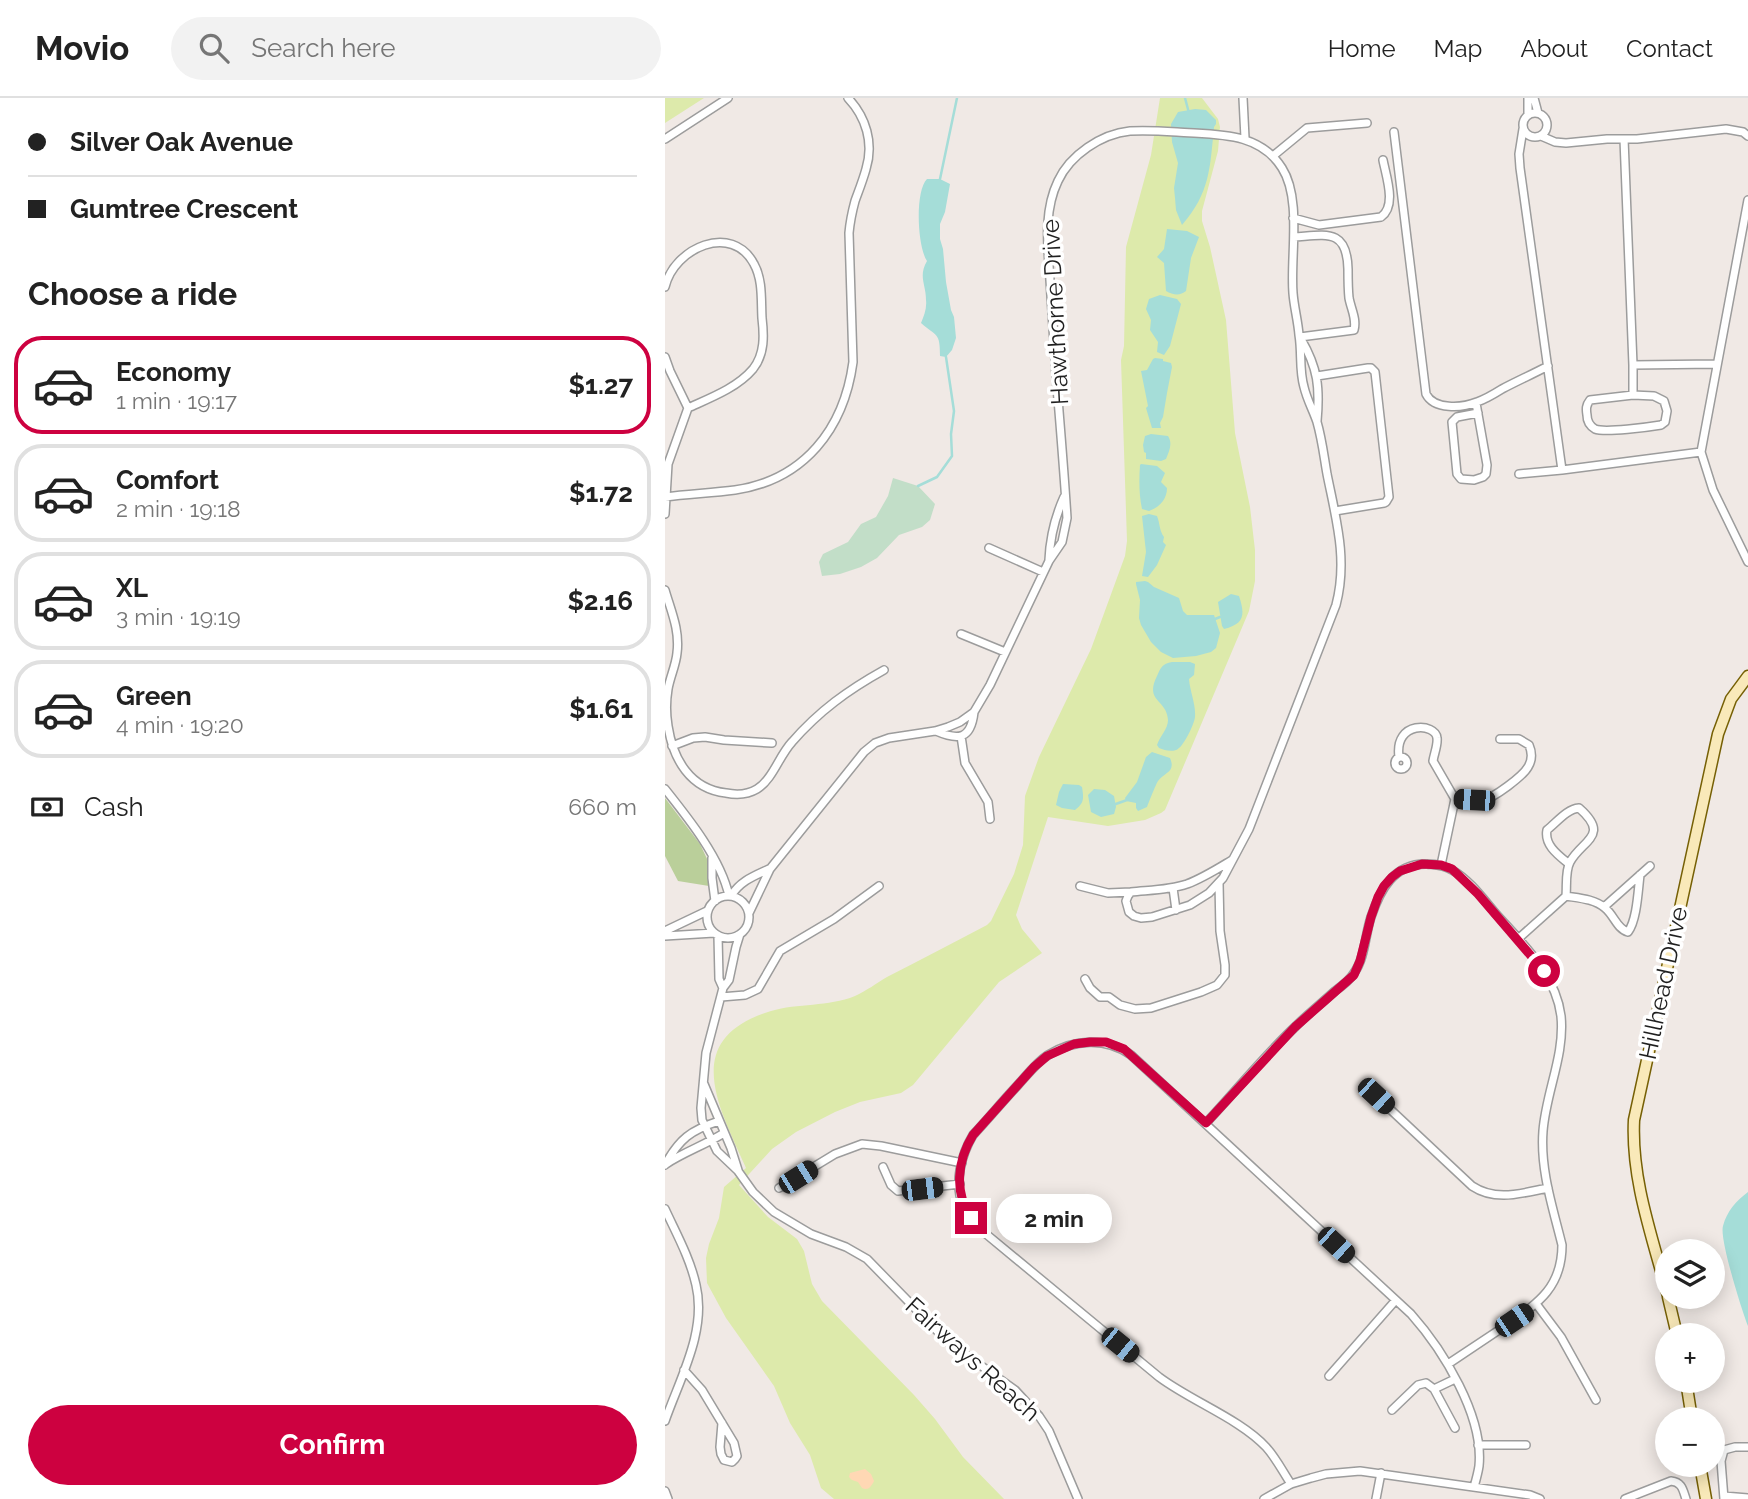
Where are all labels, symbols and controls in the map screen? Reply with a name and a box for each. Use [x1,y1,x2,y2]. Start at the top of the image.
search box [171,17,661,80]
text: Movio [35,29,129,68]
icon: search [195,29,233,67]
text: Search here [251,33,396,63]
text: Home [1328,34,1396,63]
text: Map [1434,34,1482,63]
text: About [1520,34,1588,63]
text: Contact [1626,34,1713,63]
text: Silver Oak Avenue [70,127,293,157]
text: Gumtree Crescent [70,194,298,224]
street label: Hawthorne Drive [1036,218,1074,406]
text: Choose a ride [28,275,237,312]
icon: car [32,354,95,417]
text: Economy [116,357,231,387]
text: $1.27 [569,370,633,400]
text: 1 min · 19:17 [116,387,237,414]
icon: car [32,462,95,525]
text: Comfort [116,465,219,495]
text: $1.72 [569,478,633,508]
text: 2 min · 19:18 [116,495,241,522]
icon: car [32,570,95,633]
text: XL [116,573,148,603]
text: $2.16 [567,586,633,616]
text: 3 min · 19:19 [116,603,241,630]
icon: car [32,678,95,741]
text: Green [116,681,192,711]
text: $1.61 [569,694,633,724]
text: 4 min · 19:20 [116,711,244,738]
icon: cash [28,788,66,826]
car [1453,788,1496,812]
text: Cash [84,792,144,822]
text: 660 m [568,793,637,820]
street label: Hillhead Drive [1633,904,1693,1062]
route start [1528,955,1560,987]
car [1354,1074,1399,1118]
car [775,1157,822,1197]
car [900,1176,945,1202]
callout: 2 min [995,1194,1111,1242]
route end [955,1202,987,1234]
text: 2 min [1024,1205,1084,1232]
car [1314,1223,1359,1267]
map controls [1655,1239,1725,1477]
button: layers [1655,1239,1725,1309]
street label: Fairways Reach [900,1291,1046,1427]
car [1491,1300,1538,1340]
button: + [1655,1323,1725,1393]
car [1098,1324,1143,1366]
button: Confirm [28,1405,637,1485]
button: − [1655,1407,1725,1477]

